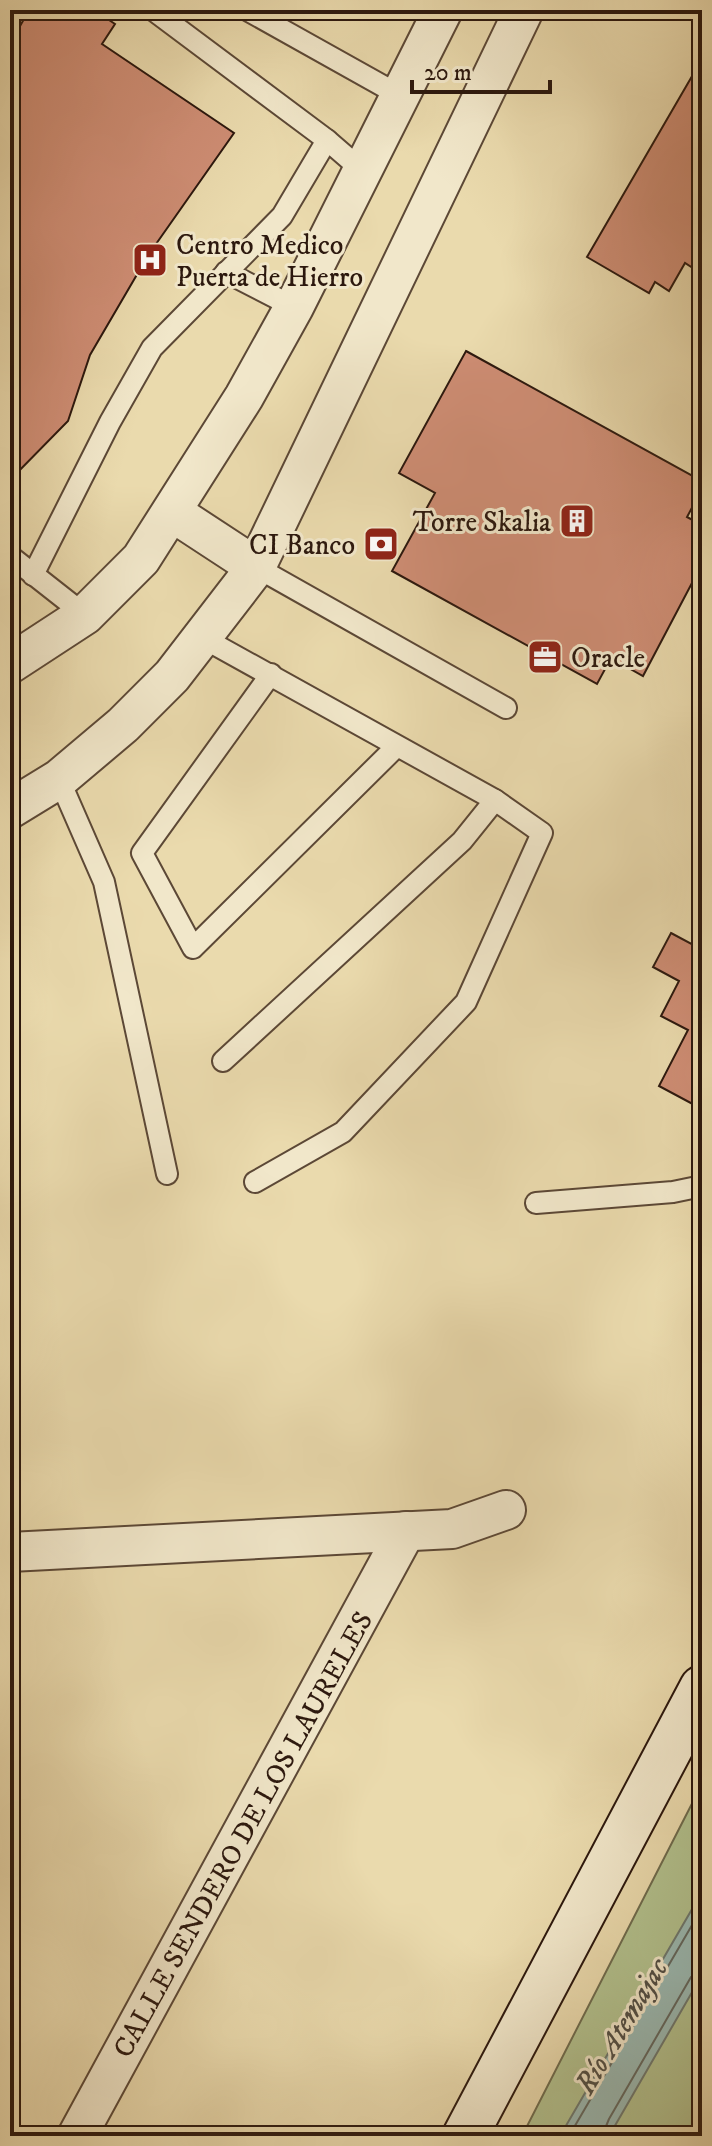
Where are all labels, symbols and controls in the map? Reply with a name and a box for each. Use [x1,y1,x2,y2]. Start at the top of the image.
scale bar [412,44,550,94]
text: 20 m [424,58,472,88]
place label: Centro Medico Puerta de Hierro [176,228,363,295]
hospital icon: Centro Medico Puerta de Hierro [131,241,169,279]
building icon: Torre Skalia [558,502,596,540]
place label: Torre Skalia [413,505,551,540]
bank icon: CI Banco [362,525,400,563]
place label: CI Banco [249,528,355,563]
office icon: Oracle [526,638,564,676]
place label: Oracle [571,641,645,676]
street label: CALLE SENDERO DE LOS LAURELES [106,1606,381,2064]
water label: Río Atemajac [567,1951,678,2102]

